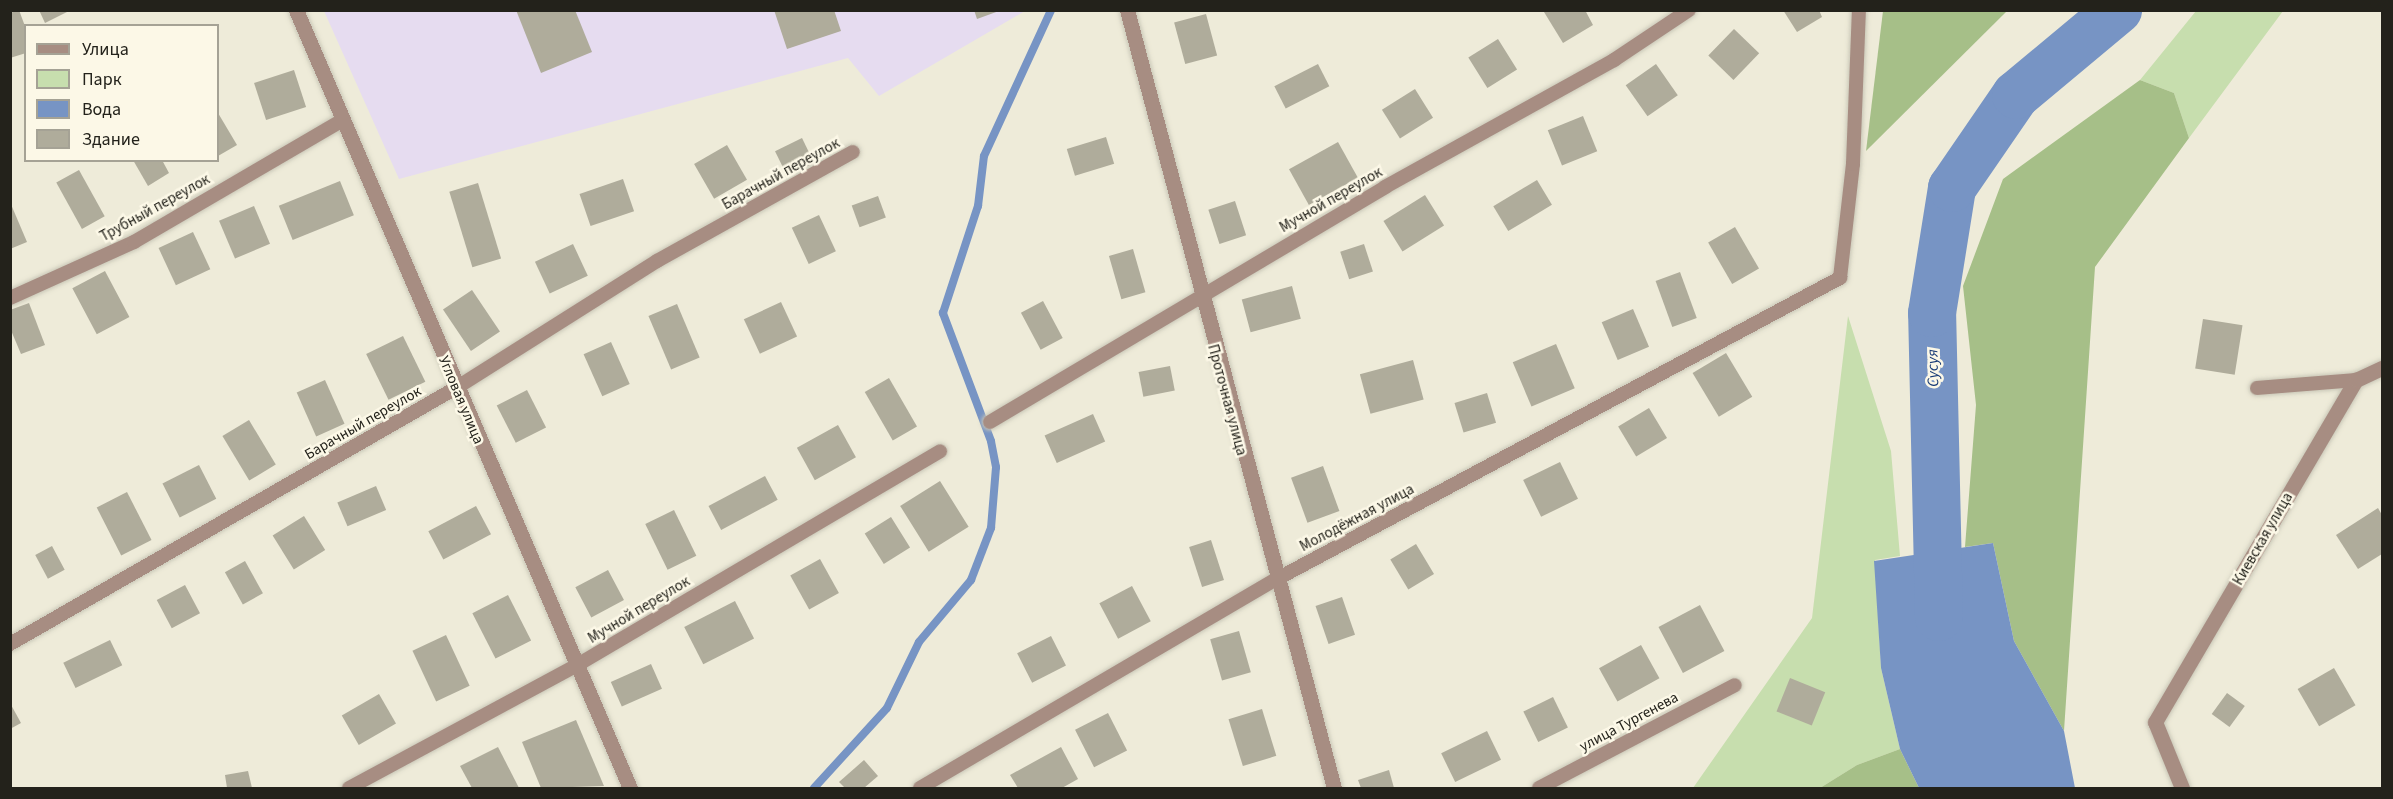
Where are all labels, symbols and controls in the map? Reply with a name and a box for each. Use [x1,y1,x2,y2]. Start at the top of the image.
legend [24,24,219,162]
text: Улица [82,37,129,62]
text: Парк [82,67,122,92]
text: Вода [82,97,121,122]
text: Здание [82,127,140,152]
street label: Барачный переулок [719,134,843,214]
street label: Мучной переулок [1276,163,1386,237]
street label: Трубный переулок [97,170,213,246]
street label: Проточная улица [1204,342,1250,458]
water label: Сусуя [1923,349,1943,387]
street label: Угловая улица [434,353,488,447]
street label: Барачный переулок [302,382,424,464]
street label: Молодёжная улица [1297,480,1417,556]
street label: Киевская улица [2229,489,2297,589]
street label: Мучной переулок [585,573,693,647]
street label: улица Тургенева [1577,688,1681,756]

